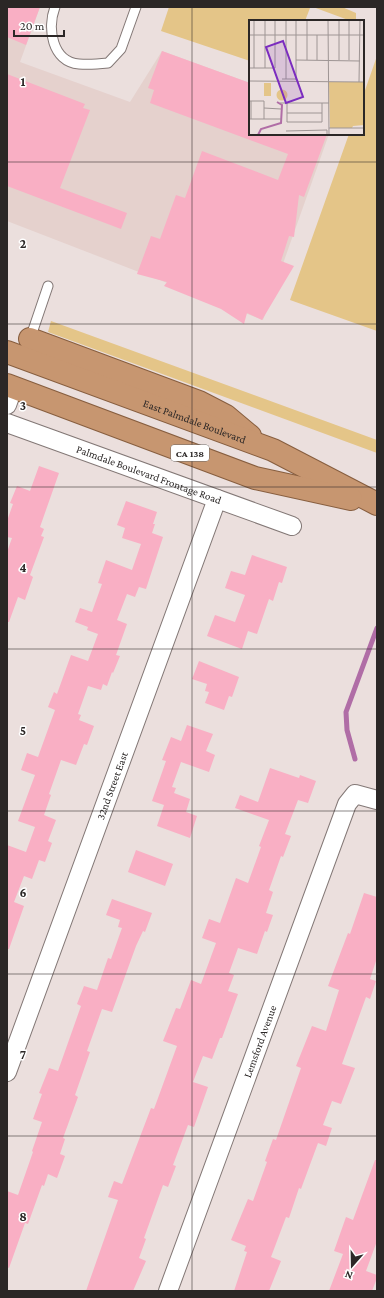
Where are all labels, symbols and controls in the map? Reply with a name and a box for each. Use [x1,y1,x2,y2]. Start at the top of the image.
scale bar [14,12,64,38]
text: 20 m [20,19,45,33]
inset map [249,20,364,135]
text: 1 [21,74,26,89]
text: 2 [20,236,27,251]
street label: East Palmdale Boulevard [142,397,248,446]
text: 3 [20,398,26,413]
street label: Palmdale Boulevard Frontage Road [75,443,223,506]
road number: CA 138 [171,445,209,461]
text: 4 [19,560,27,575]
text: 5 [20,723,26,738]
street label: 32nd Street East [94,750,130,821]
text: 6 [19,885,27,900]
street label: Lemsford Avenue [241,1003,279,1079]
text: 7 [20,1047,26,1062]
text: 8 [19,1209,27,1224]
north arrow [332,1246,372,1286]
text: N [343,1268,354,1282]

